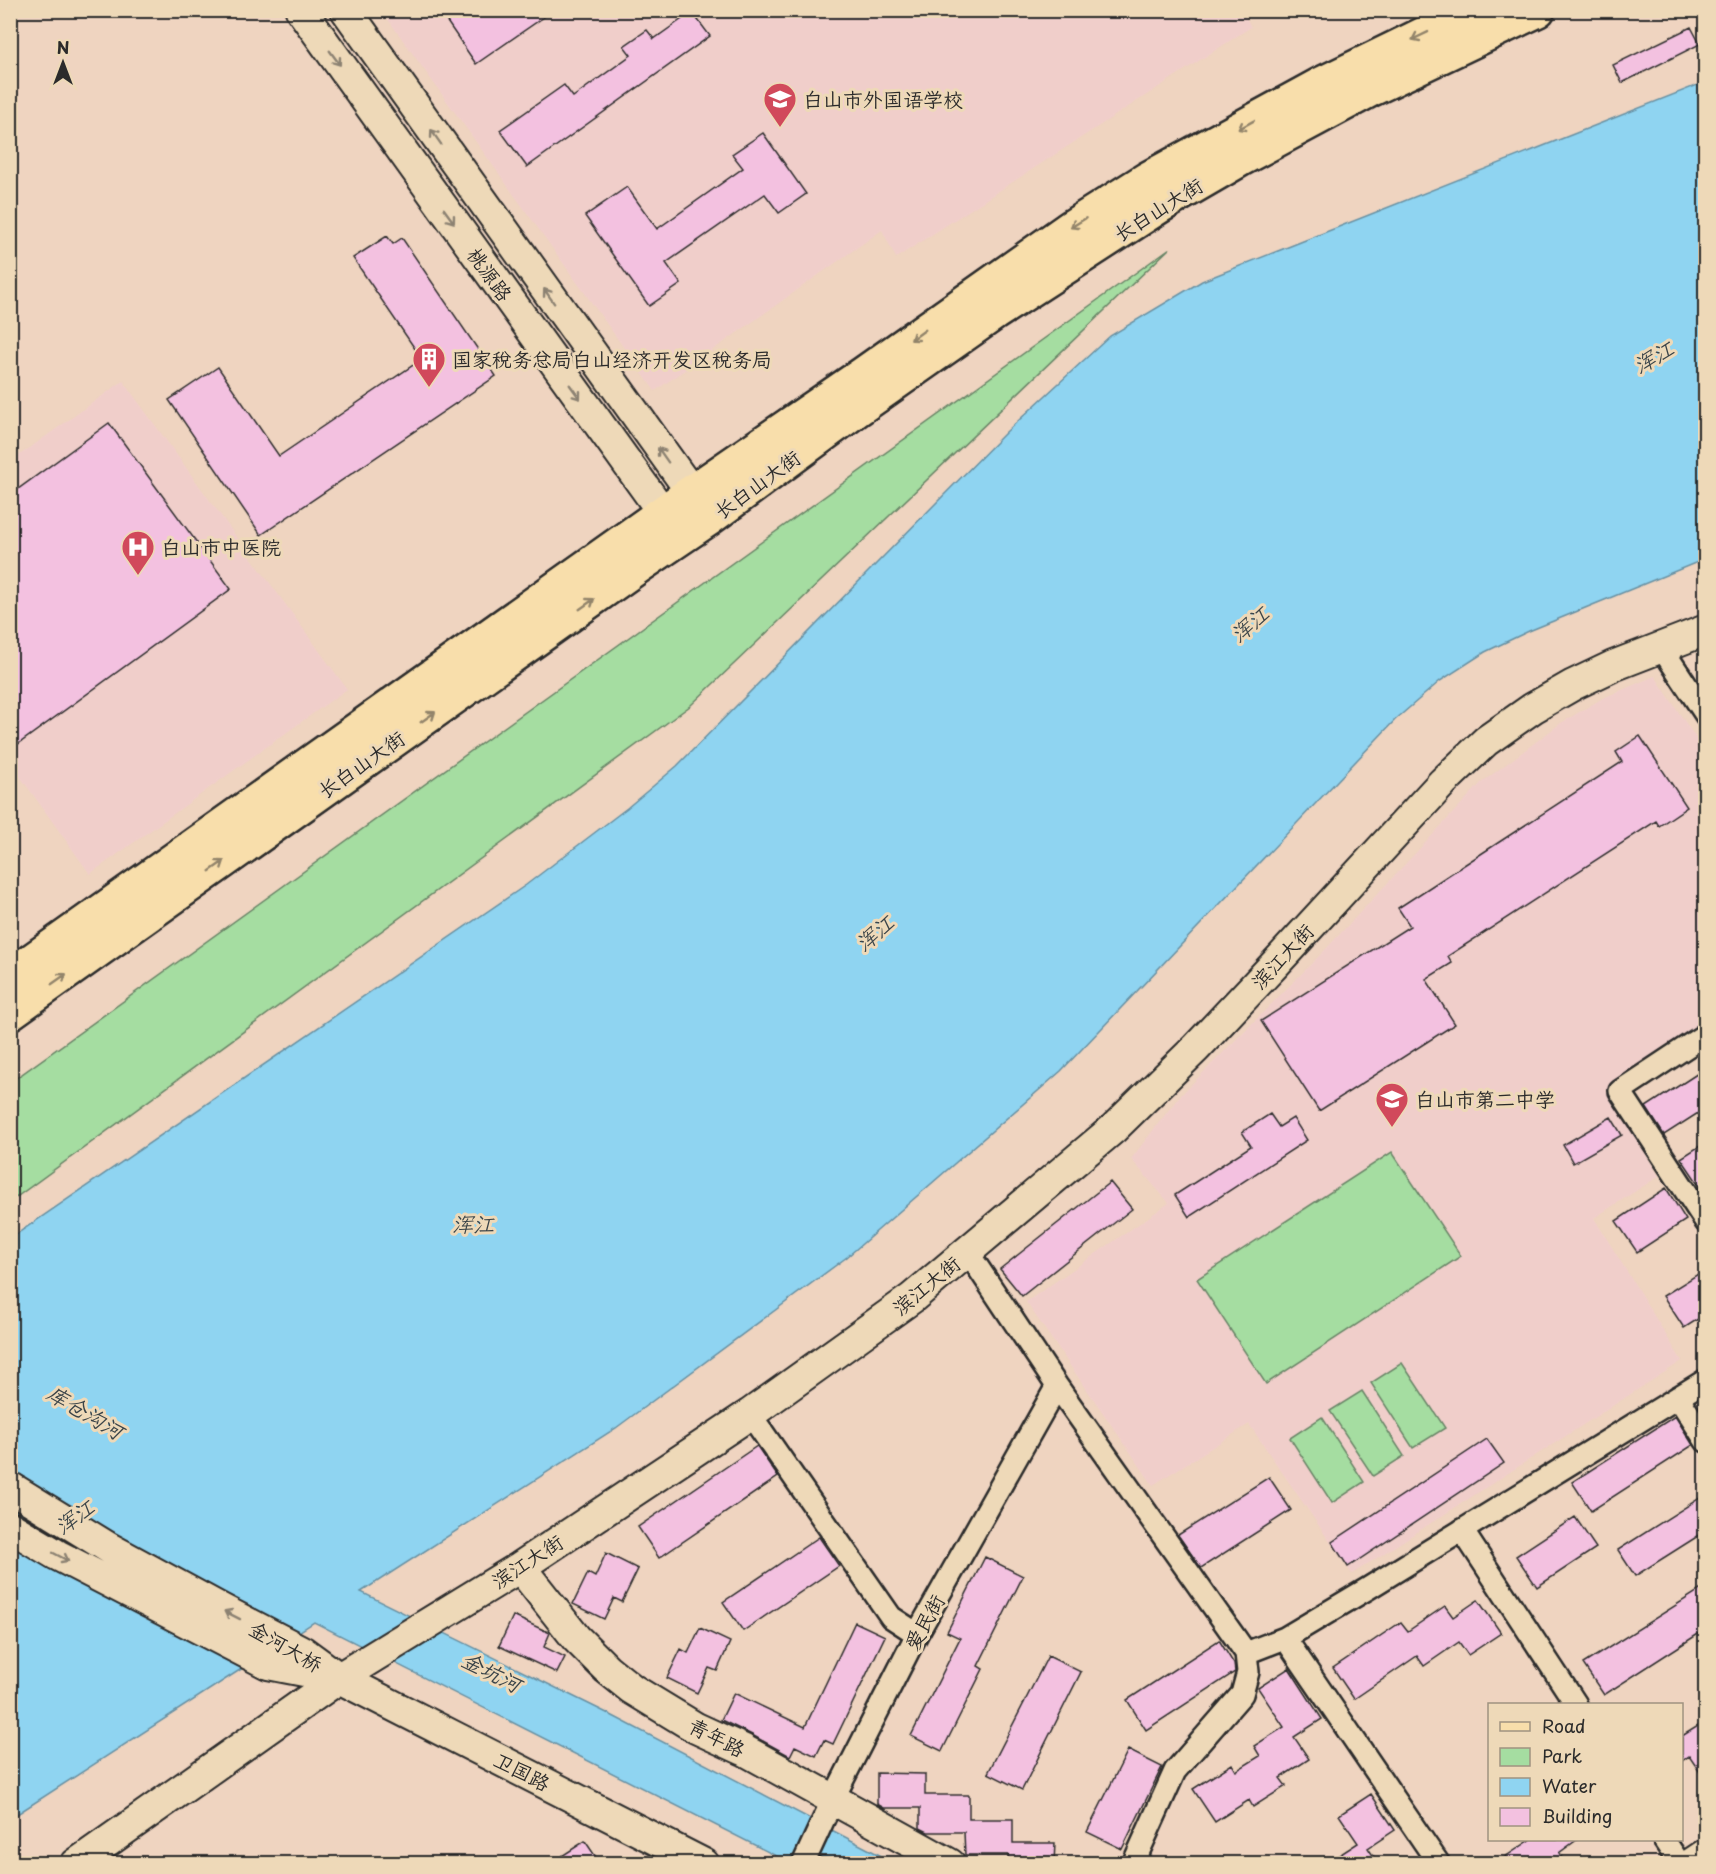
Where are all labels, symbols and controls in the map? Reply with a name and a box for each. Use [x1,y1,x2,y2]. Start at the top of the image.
one-way arrow [1411,31,1429,42]
north arrow [33,33,93,93]
text: N [57,35,69,59]
one-way arrow [329,50,341,66]
school or university icon: 白山市外国语学校 [762,81,798,128]
place label: 白山市外国语学校 [803,84,963,114]
one-way arrow [1238,120,1256,131]
one-way arrow [430,129,442,146]
street label: 长白山大街 [1108,170,1208,248]
one-way arrow [443,208,455,224]
one-way arrow [1070,217,1087,229]
street label: 桃源路 [460,241,520,308]
one-way arrow [543,288,556,304]
one-way arrow [911,329,927,341]
water label: 浑江 [1627,331,1680,380]
building icon: 国家税务总局白山经济开发区税务局 [411,341,447,388]
place label: 国家税务总局白山经济开发区税务局 [452,344,772,374]
one-way arrow [569,383,581,400]
street label: 长白山大街 [708,442,806,526]
one-way arrow [657,447,669,463]
hospital icon: 白山市中医院 [120,529,156,576]
place label: 白山市中医院 [161,532,281,562]
water label: 浑江 [1223,597,1276,649]
one-way arrow [578,598,594,610]
one-way arrow [419,710,435,723]
street label: 长白山大街 [311,723,411,805]
one-way arrow [209,860,225,872]
water label: 浑江 [848,906,901,958]
street label: 滨江大街 [1244,917,1320,995]
one-way arrow [50,973,66,985]
school or university icon: 白山市第二中学 [1374,1081,1410,1128]
place label: 白山市第二中学 [1415,1084,1555,1114]
water label: 浑江 [452,1207,495,1239]
street label: 滨江大街 [885,1248,967,1322]
water label: 库仓沟河 [42,1376,133,1448]
water label: 浑江 [48,1490,101,1541]
street label: 滨江大街 [485,1527,569,1595]
one-way arrow [52,1551,69,1563]
street label: 爱民街 [896,1588,952,1656]
one-way arrow [223,1609,241,1620]
street label: 金河大桥 [244,1613,328,1679]
water label: 金坑河 [457,1642,530,1701]
legend [1488,1703,1683,1841]
street label: 青年路 [683,1710,751,1764]
text: Road [1542,1712,1586,1739]
text: Park [1542,1742,1582,1769]
street label: 卫国路 [488,1744,556,1798]
text: Water [1542,1772,1597,1799]
text: Building [1542,1802,1612,1829]

